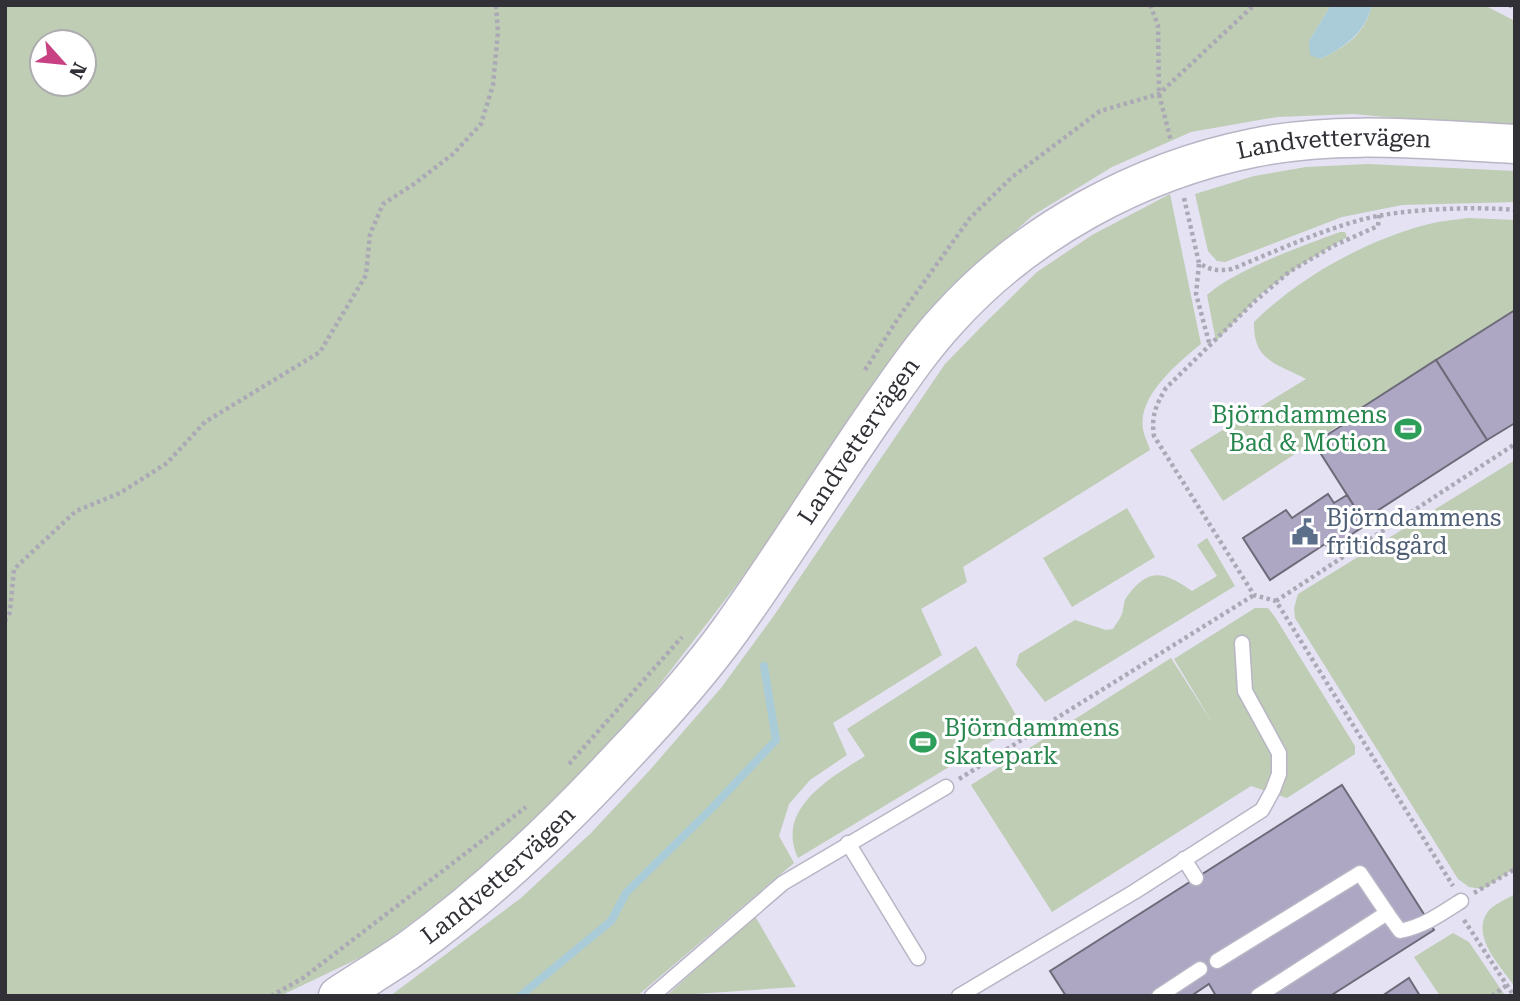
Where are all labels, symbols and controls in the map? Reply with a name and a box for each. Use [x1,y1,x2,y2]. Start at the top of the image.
north arrow [28,28,98,98]
text: N [64,59,91,83]
street label: Landvettervägen [1234,124,1432,165]
street label: Landvettervägen [792,352,925,530]
place label: Björndammens Bad & Motion [1211,401,1387,457]
sports icon: Björndammens Bad & Motion [1393,414,1423,444]
place label: Björndammens fritidsgård [1326,504,1502,560]
public building icon: Björndammens fritidsgård [1290,517,1320,547]
place label: Björndammens skatepark [944,714,1120,770]
sports icon: Björndammens skatepark [908,727,938,757]
street label: Landvettervägen [416,800,581,950]

